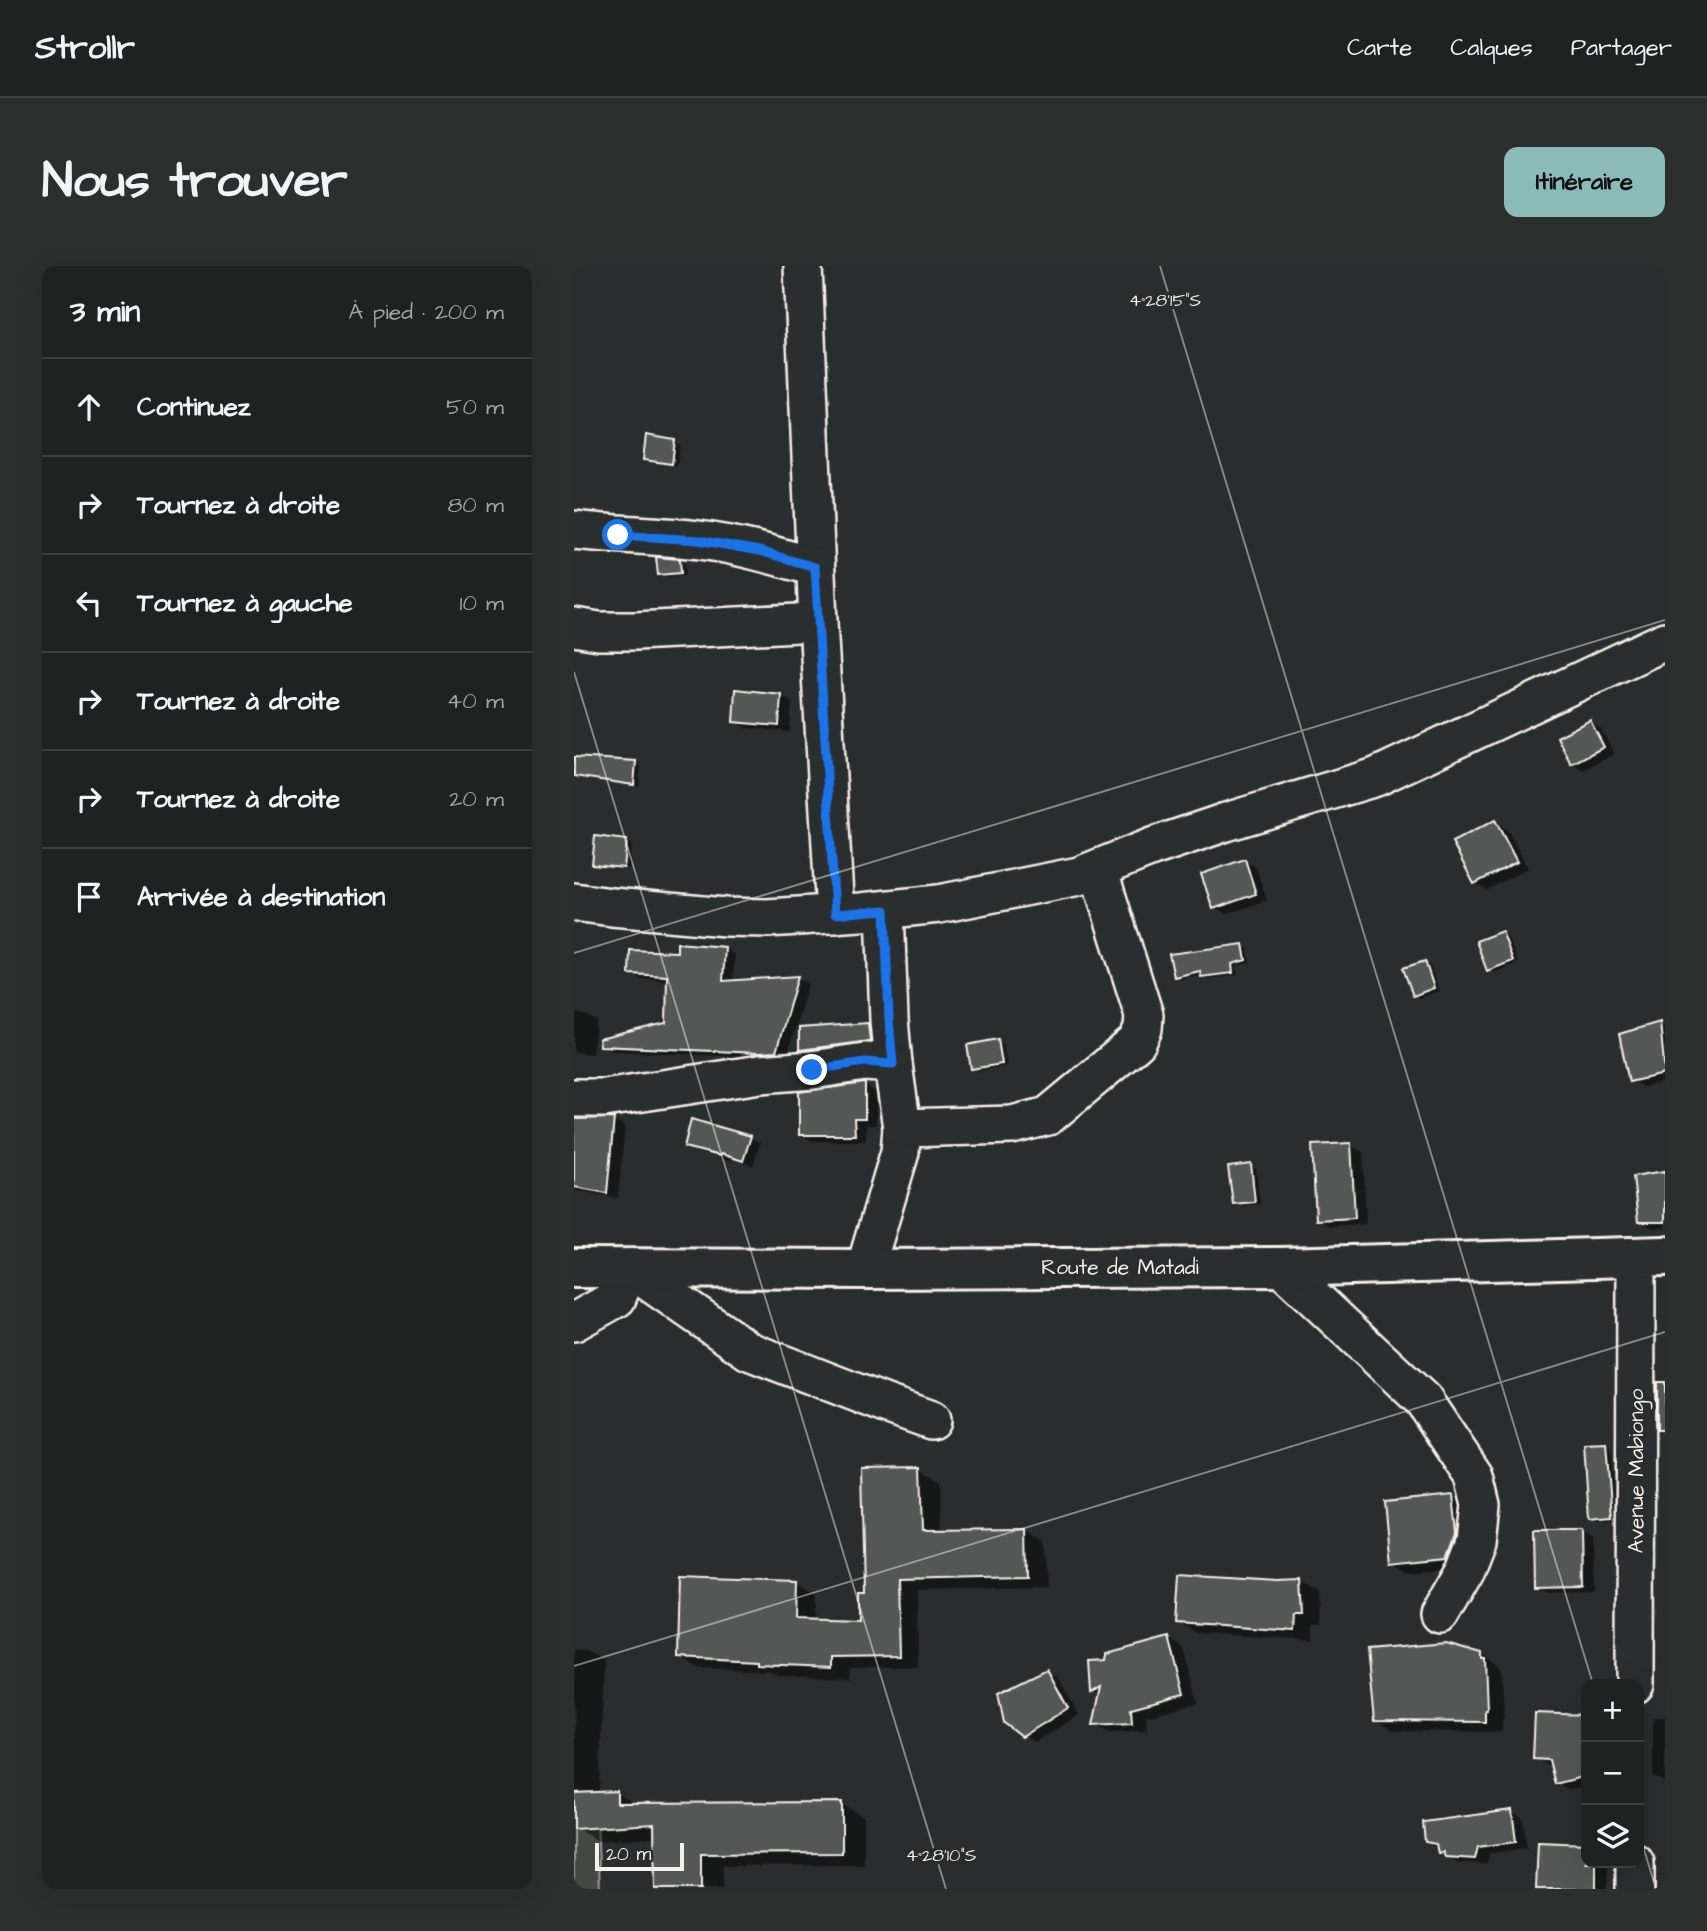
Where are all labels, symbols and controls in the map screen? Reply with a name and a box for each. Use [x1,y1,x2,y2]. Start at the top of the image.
text: Strollr [35,25,135,71]
text: Carte [1347,31,1412,65]
text: Calques [1450,31,1533,65]
text: Partager [1571,31,1672,65]
button: Itinéraire [1504,147,1665,217]
text: Nous trouver [42,148,348,216]
text: 4°28'15"S [1129,288,1201,313]
text: 3 min [70,291,140,333]
text: À pied · 200 m [349,296,504,328]
icon: ahead [70,388,108,426]
text: Continuez [137,389,251,425]
text: 50 m [446,391,504,423]
icon: right [70,486,108,524]
text: Tournez à droite [137,487,340,523]
text: 80 m [447,489,504,521]
route start [602,519,633,550]
icon: left [70,584,108,622]
text: Tournez à gauche [137,585,353,621]
text: 10 m [459,587,504,619]
icon: right [70,682,108,720]
text: Tournez à droite [137,683,340,719]
text: 40 m [447,685,504,717]
icon: right [70,780,108,818]
text: Tournez à droite [137,781,340,817]
text: 20 m [449,783,504,815]
icon: arrive [70,878,108,916]
text: Arrivée à destination [137,879,385,915]
route end [796,1054,827,1085]
street label: Route de Matadi [1041,1253,1199,1282]
street label: Avenue Mabiongo [1622,1389,1653,1553]
map controls [1581,1679,1644,1868]
button: + [1581,1679,1644,1742]
button: − [1581,1742,1644,1805]
button: layers [1581,1805,1644,1868]
scale bar [595,1840,684,1872]
text: 20 m [606,1841,651,1868]
text: 4°28'10"S [906,1843,976,1868]

